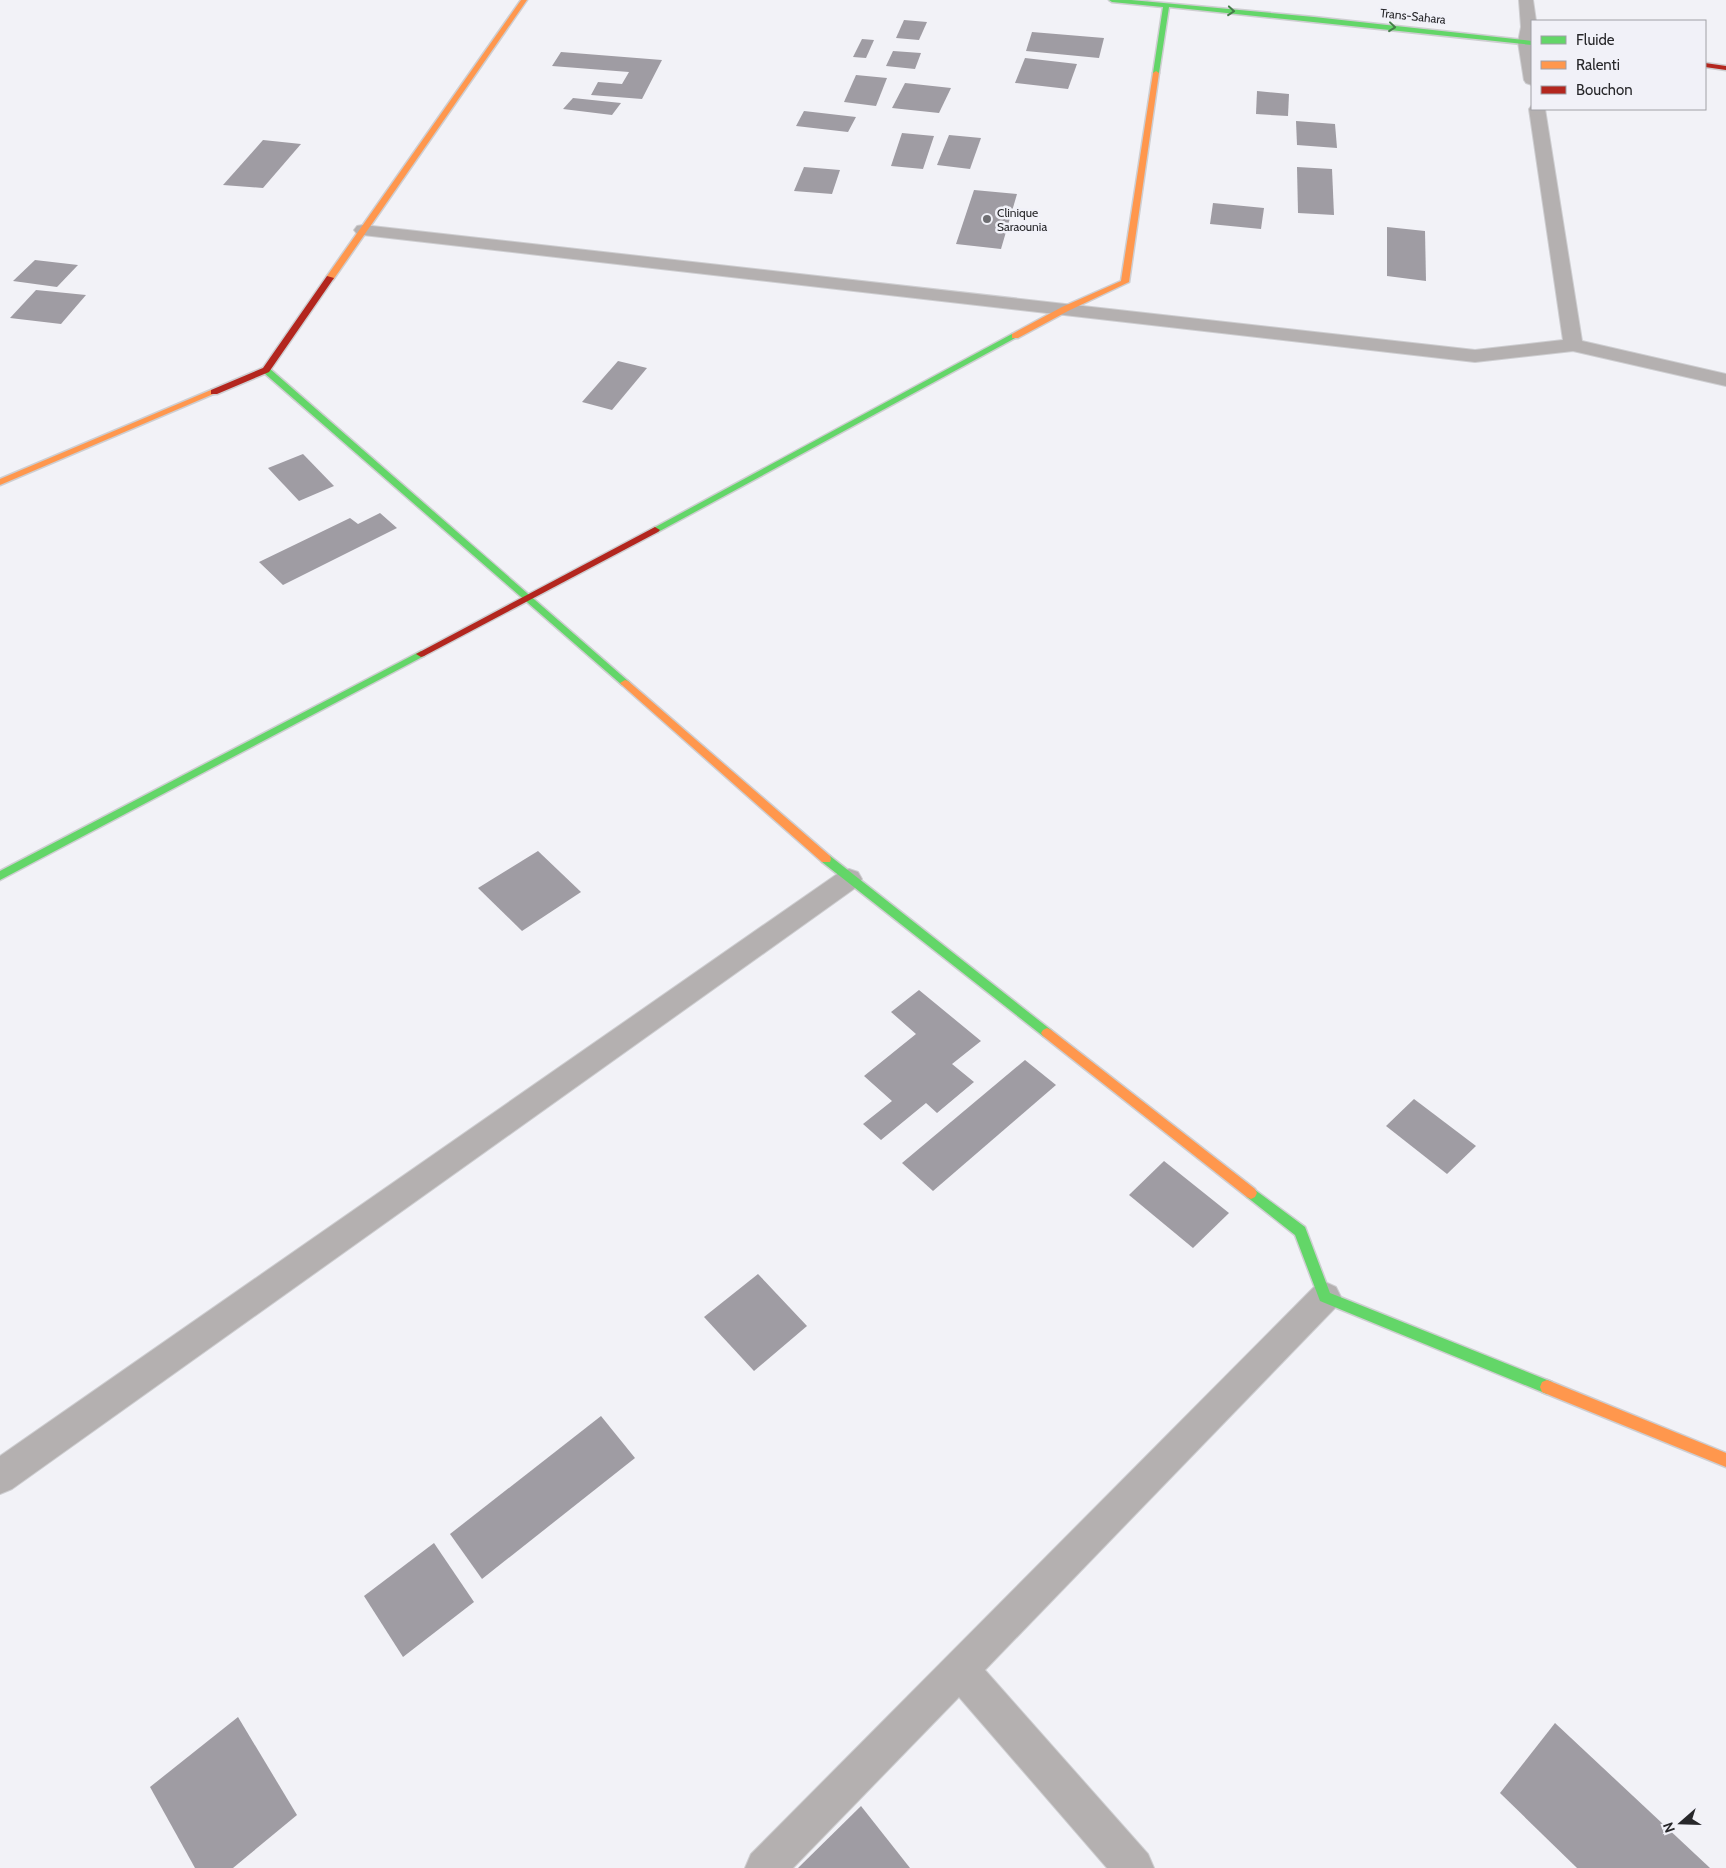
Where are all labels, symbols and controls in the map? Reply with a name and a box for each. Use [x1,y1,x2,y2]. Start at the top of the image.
one-way arrow [1227,5,1235,16]
street label: Trans-Sahara [1379,5,1447,27]
legend [1531,20,1706,110]
one-way arrow [1389,21,1397,32]
text: Fluide [1576,31,1615,49]
text: Ralenti [1576,56,1620,74]
text: Bouchon [1576,81,1633,99]
place label: Clinique Saraounia [997,205,1047,234]
marker: Clinique Saraounia [981,213,993,225]
north arrow [1656,1798,1706,1848]
text: N [1659,1820,1679,1835]

